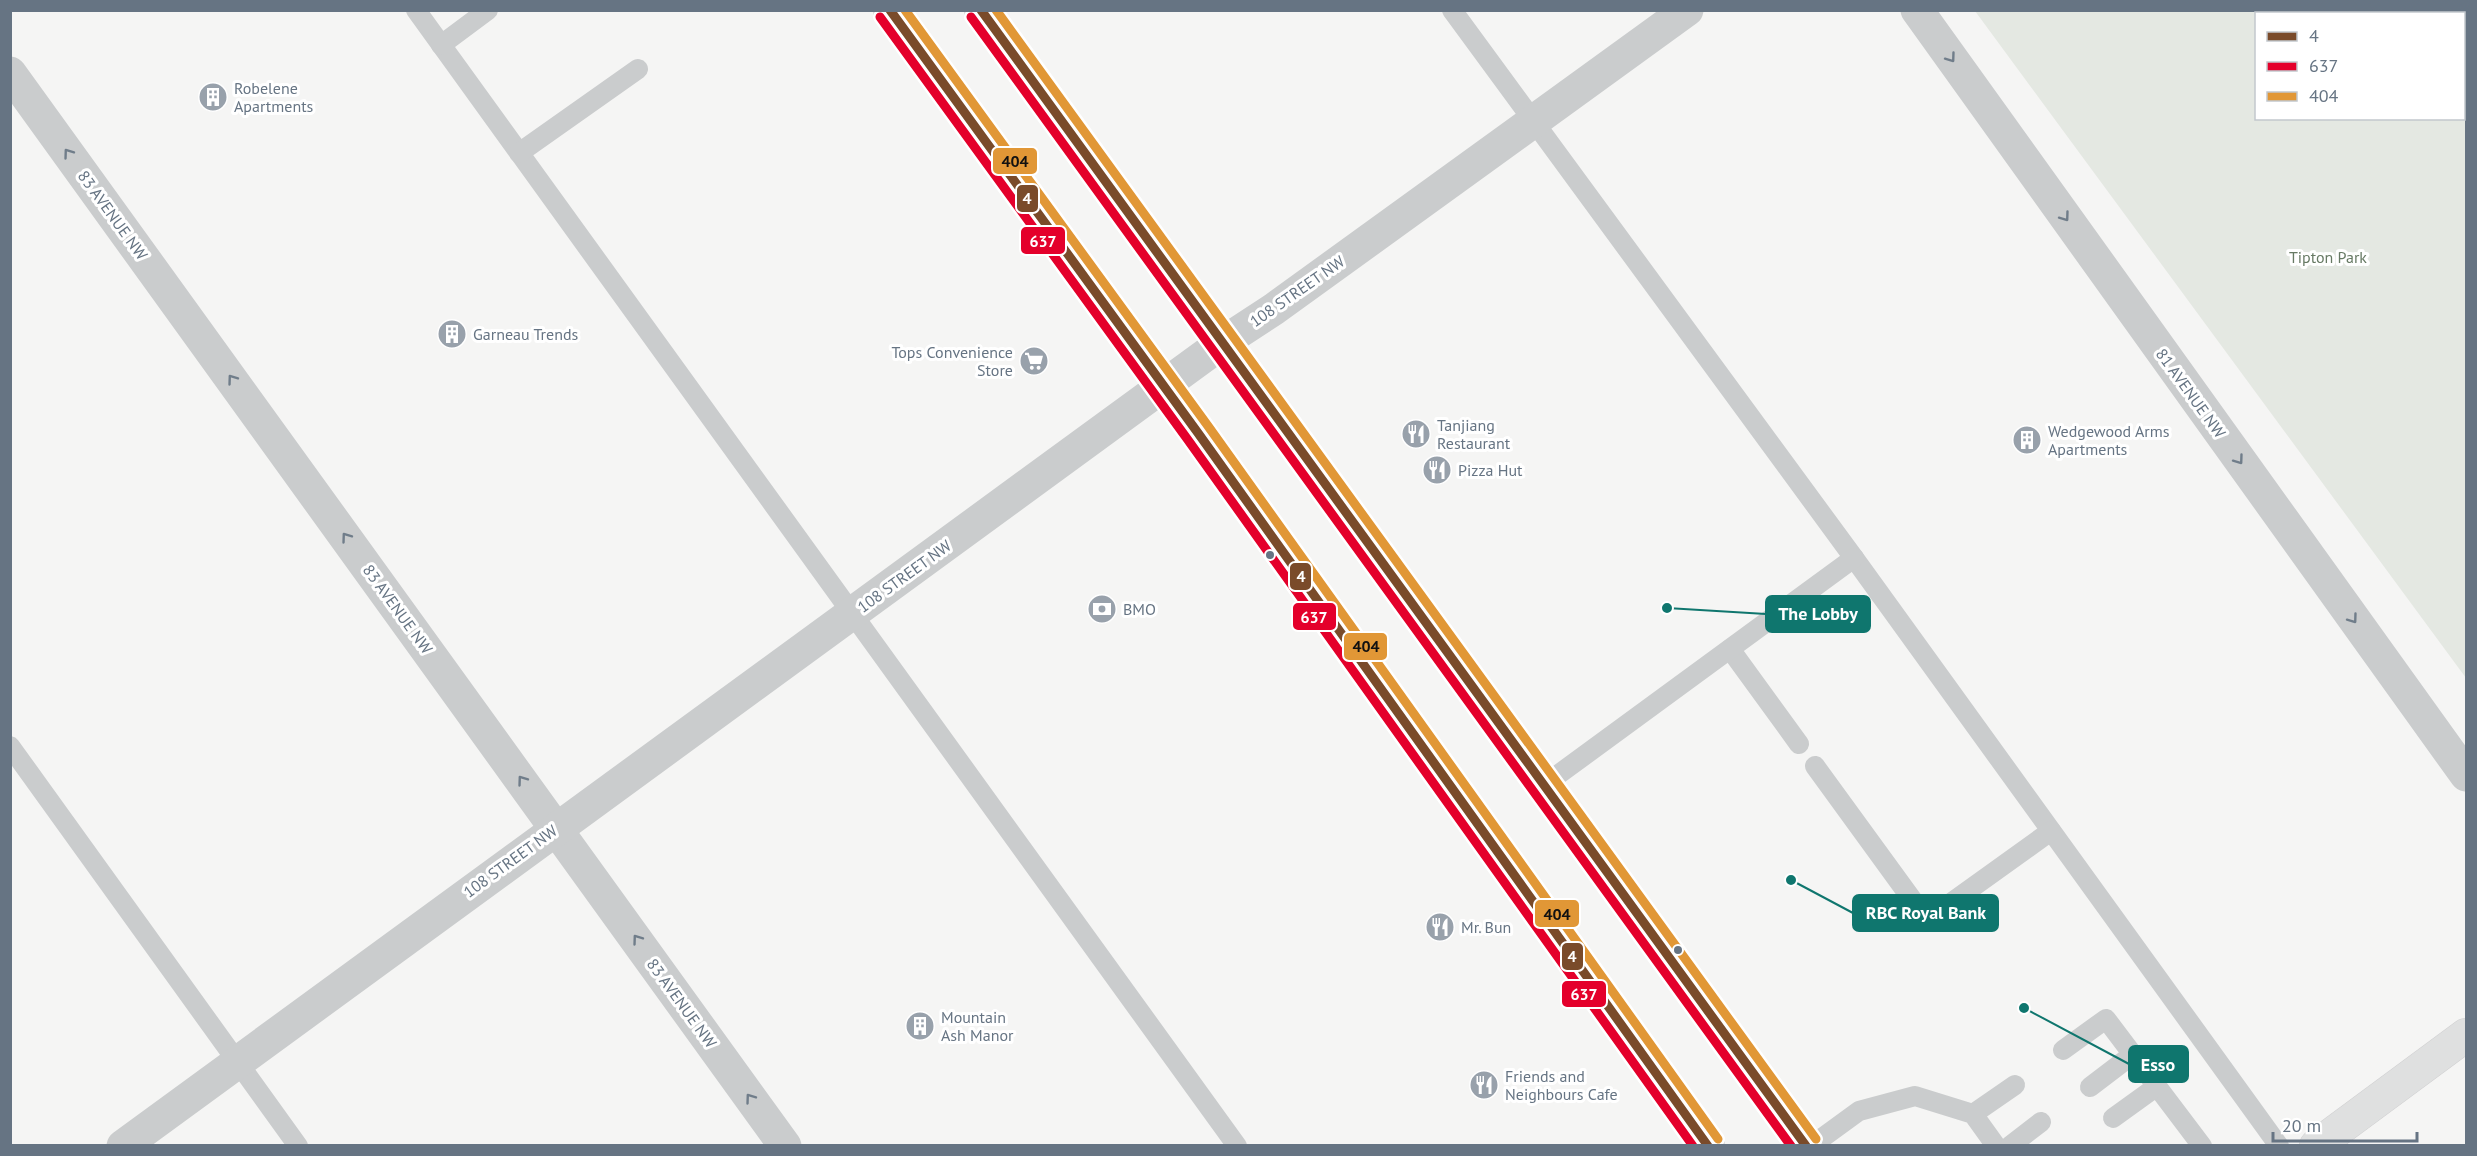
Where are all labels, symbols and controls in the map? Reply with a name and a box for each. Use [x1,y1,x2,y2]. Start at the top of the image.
legend [2255,12,2465,120]
text: 4 [2309,24,2319,47]
one-way arrow [1944,52,1955,63]
text: 637 [2309,54,2338,77]
place label: Robelene Apartments [234,78,314,116]
building icon: Robelene Apartments [197,81,229,113]
text: 404 [2309,84,2339,107]
line badge: 404 [992,147,1038,175]
one-way arrow [65,148,76,159]
text: 404 [1001,151,1029,171]
street label: 83 AVENUE NW [74,166,153,264]
line badge: 4 [1016,184,1039,213]
text: 4 [1022,188,1032,208]
one-way arrow [2058,210,2069,221]
line badge: 637 [1020,226,1066,255]
text: 637 [1029,231,1057,251]
park label: Tipton Park [2289,247,2367,267]
street label: 108 STREET NW [1246,251,1349,331]
building icon: Garneau Trends [436,318,468,350]
place label: Garneau Trends [473,324,579,344]
place label: Tops Convenience Store [891,342,1013,380]
street label: 81 AVENUE NW [2152,344,2231,442]
supermarket icon: Tops Convenience Store [1018,345,1050,377]
one-way arrow [228,374,239,385]
place label: Tanjiang Restaurant [1437,415,1511,453]
restaurant icon: Tanjiang Restaurant [1400,418,1432,450]
place label: Wedgewood Arms Apartments [2048,421,2170,459]
building icon: Wedgewood Arms Apartments [2011,424,2043,456]
restaurant icon: Pizza Hut [1421,454,1453,486]
one-way arrow [2232,454,2243,465]
place label: Pizza Hut [1458,460,1523,480]
one-way arrow [342,532,353,543]
street label: 108 STREET NW [853,535,955,617]
unlabelled marker [1264,549,1276,561]
street label: 83 AVENUE NW [359,560,438,658]
line badge: 4 [1289,562,1312,591]
text: 4 [1296,566,1306,586]
bank icon: BMO [1086,593,1118,625]
callout: The Lobby [1766,596,1870,632]
place label: BMO [1123,599,1156,619]
line badge: 637 [1292,602,1337,631]
text: The Lobby [1778,602,1858,625]
text: 637 [1300,607,1328,627]
one-way arrow [2346,612,2357,623]
line badge: 404 [1343,632,1388,661]
text: 404 [1352,636,1380,656]
one-way arrow [518,776,529,787]
street label: 108 STREET NW [459,820,561,902]
callout: RBC Royal Bank [1853,895,1998,931]
line badge: 404 [1534,899,1580,928]
text: RBC Royal Bank [1866,901,1986,924]
text: 404 [1543,904,1571,924]
restaurant icon: Mr. Bun [1424,911,1456,943]
place label: Mr. Bun [1461,917,1511,937]
one-way arrow [633,935,644,946]
line badge: 4 [1561,942,1584,971]
unlabelled marker [1672,944,1684,956]
text: 4 [1567,946,1577,966]
street label: 83 AVENUE NW [643,954,722,1052]
line badge: 637 [1561,980,1607,1008]
text: 637 [1570,984,1598,1004]
place label: Mountain Ash Manor [941,1007,1014,1045]
building icon: Mountain Ash Manor [904,1010,936,1042]
callout: Esso [2129,1046,2188,1082]
text: Esso [2141,1053,2175,1076]
place label: Friends and Neighbours Cafe [1505,1066,1618,1104]
restaurant icon: Friends and Neighbours Cafe [1468,1069,1500,1101]
one-way arrow [747,1093,758,1104]
scale bar [2273,1105,2417,1143]
text: 20 m [2282,1114,2321,1137]

